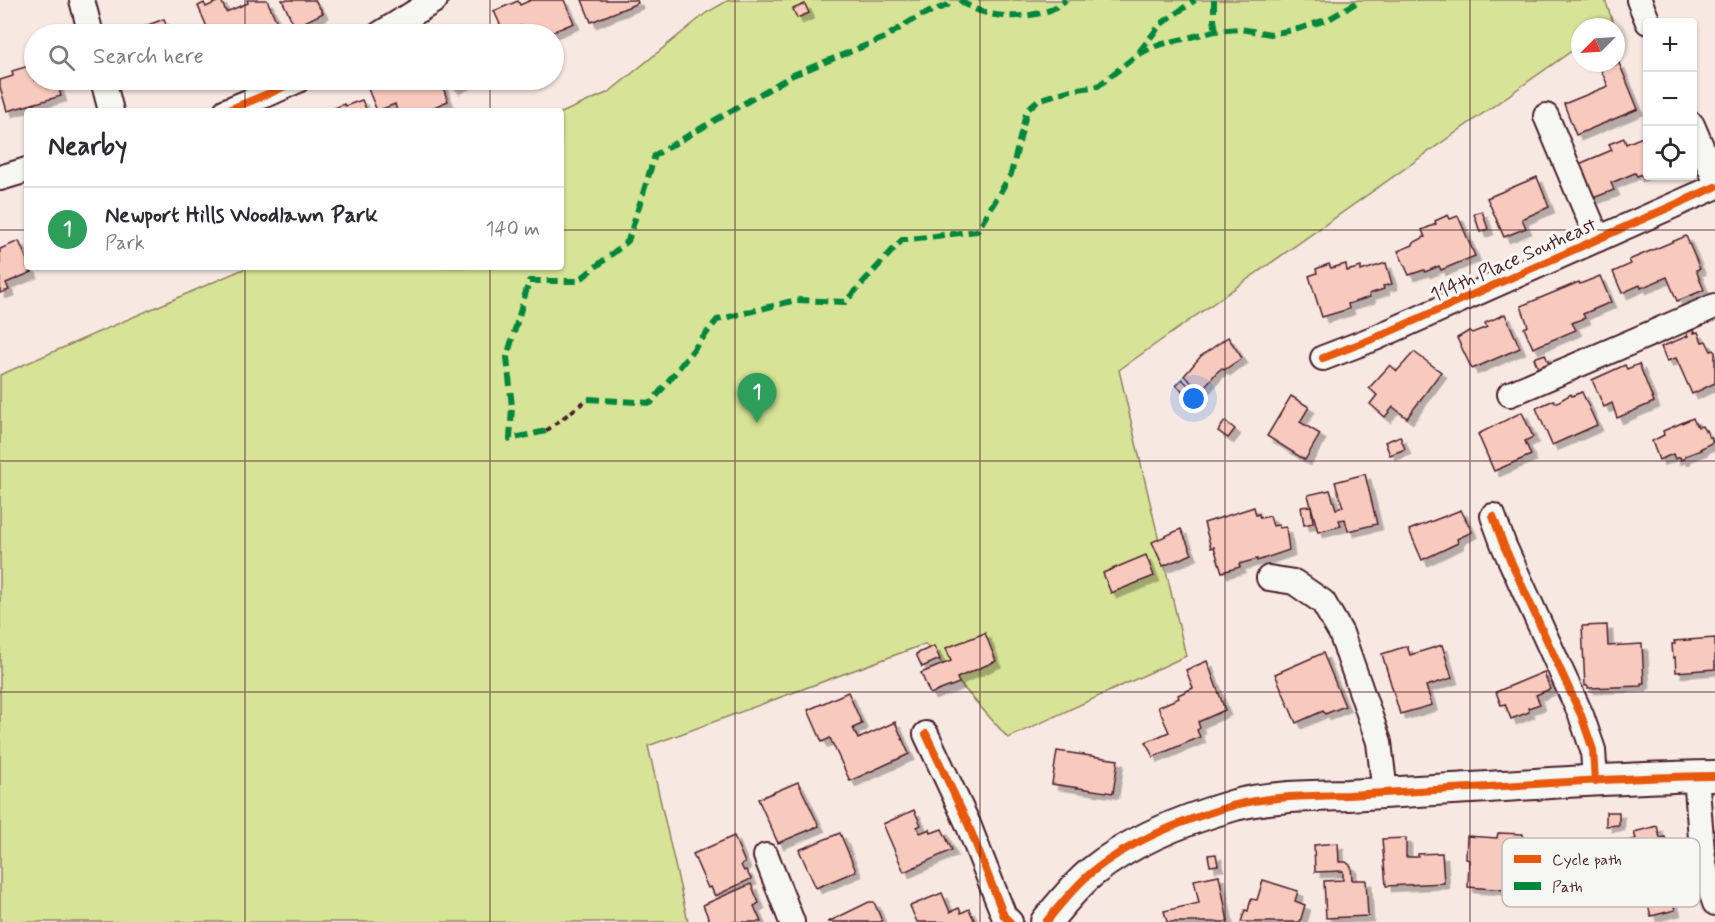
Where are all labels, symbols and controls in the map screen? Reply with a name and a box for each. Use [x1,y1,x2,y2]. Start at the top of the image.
north arrow [1571,18,1625,72]
map controls [1643,18,1697,180]
button: + [1643,18,1697,72]
search box [24,24,564,90]
icon: search [45,41,78,74]
text: Search here [93,43,204,71]
button: − [1643,72,1697,126]
button: locate [1643,126,1697,180]
text: Nearby [48,130,127,164]
text: Newport Hills Woodlawn Park [105,202,378,230]
street label: 114th Place Southeast [1426,212,1601,309]
text: 1 [63,216,72,243]
text: 140 m [486,216,540,243]
text: Park [105,230,145,257]
pin: 1 [738,374,777,423]
your location [1179,384,1208,413]
legend [1502,838,1700,907]
text: Cycle path [1552,850,1622,871]
text: Path [1552,877,1583,898]

